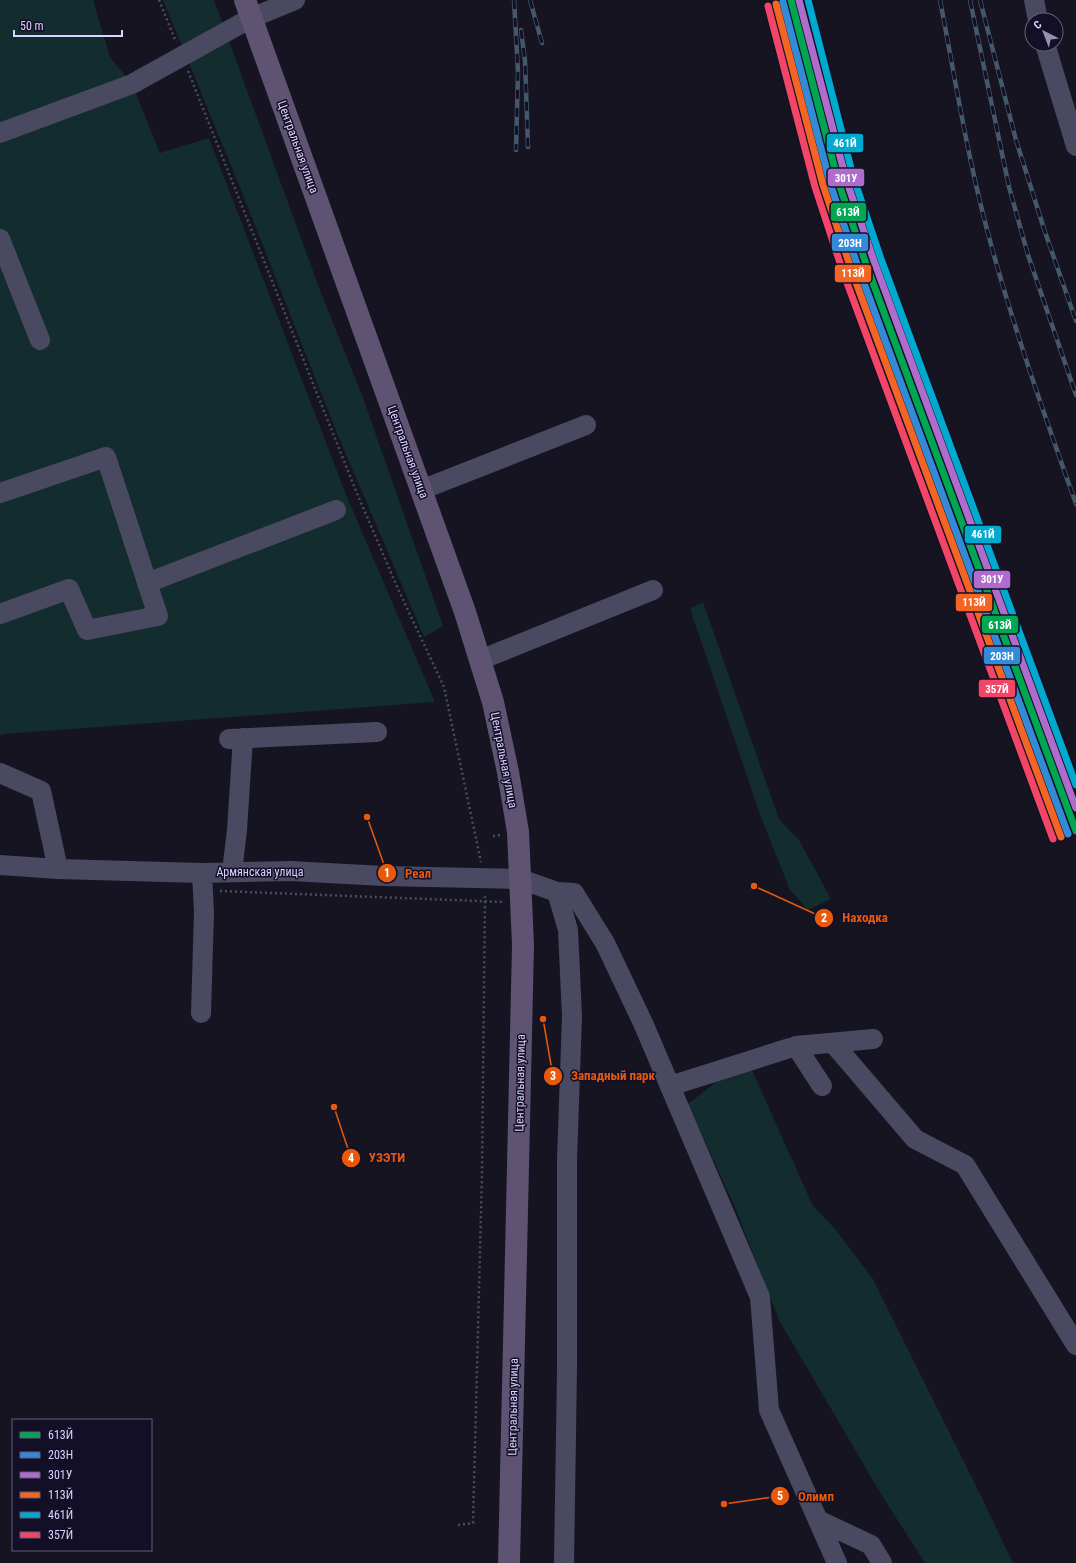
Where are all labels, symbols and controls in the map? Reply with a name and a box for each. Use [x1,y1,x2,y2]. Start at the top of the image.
scale bar [14,12,122,38]
north arrow [1024,12,1064,52]
text: С [1031,18,1044,32]
text: 50 m [20,19,44,33]
street label: Центральная улица [275,99,321,195]
line badge: 461Й [826,133,864,153]
text: 461Й [833,137,857,150]
line badge: 301У [827,168,865,187]
text: 301У [835,172,857,185]
line badge: 613Й [830,202,867,222]
text: 613Й [836,206,860,219]
line badge: 203Н [831,233,869,252]
text: 203Н [838,237,862,250]
line badge: 113Й [834,264,872,283]
text: 113Й [841,267,865,280]
street label: Центральная улица [385,404,431,500]
line badge: 461Й [964,525,1002,544]
text: 461Й [971,528,995,541]
line badge: 301У [973,570,1011,589]
text: 301У [981,573,1003,586]
line badge: 113Й [955,593,993,612]
text: 113Й [962,596,986,609]
line badge: 613Й [981,615,1019,634]
text: 613Й [988,619,1012,632]
line badge: 203Н [983,646,1021,665]
text: 203Н [990,650,1014,663]
line badge: 357Й [978,679,1016,698]
text: 357Й [985,683,1009,696]
street label: Центральная улица [488,711,520,809]
callout: Реал [377,860,439,885]
street label: Армянская улица [216,865,304,879]
text: 1 [384,866,390,880]
text: Реал [405,866,431,881]
callout: Находка [814,905,896,930]
text: Находка [842,910,888,925]
text: 2 [821,911,827,925]
street label: Центральная улица [512,1034,528,1132]
callout: Западный парк [543,1063,663,1088]
text: Западный парк [571,1068,655,1083]
text: 3 [550,1069,556,1083]
callout: УЗЭТИ [341,1145,413,1170]
text: УЗЭТИ [369,1150,405,1165]
text: 4 [348,1151,354,1165]
street label: Центральная улица [505,1358,521,1456]
legend [12,1419,152,1551]
text: 613Й [48,1427,73,1442]
text: 203Н [48,1448,73,1462]
text: 301У [48,1468,73,1482]
callout: Олимп [770,1483,842,1508]
text: 113Й [48,1487,73,1502]
text: 5 [777,1489,783,1503]
text: Олимп [798,1489,834,1504]
text: 461Й [48,1507,73,1522]
text: 357Й [48,1527,73,1542]

